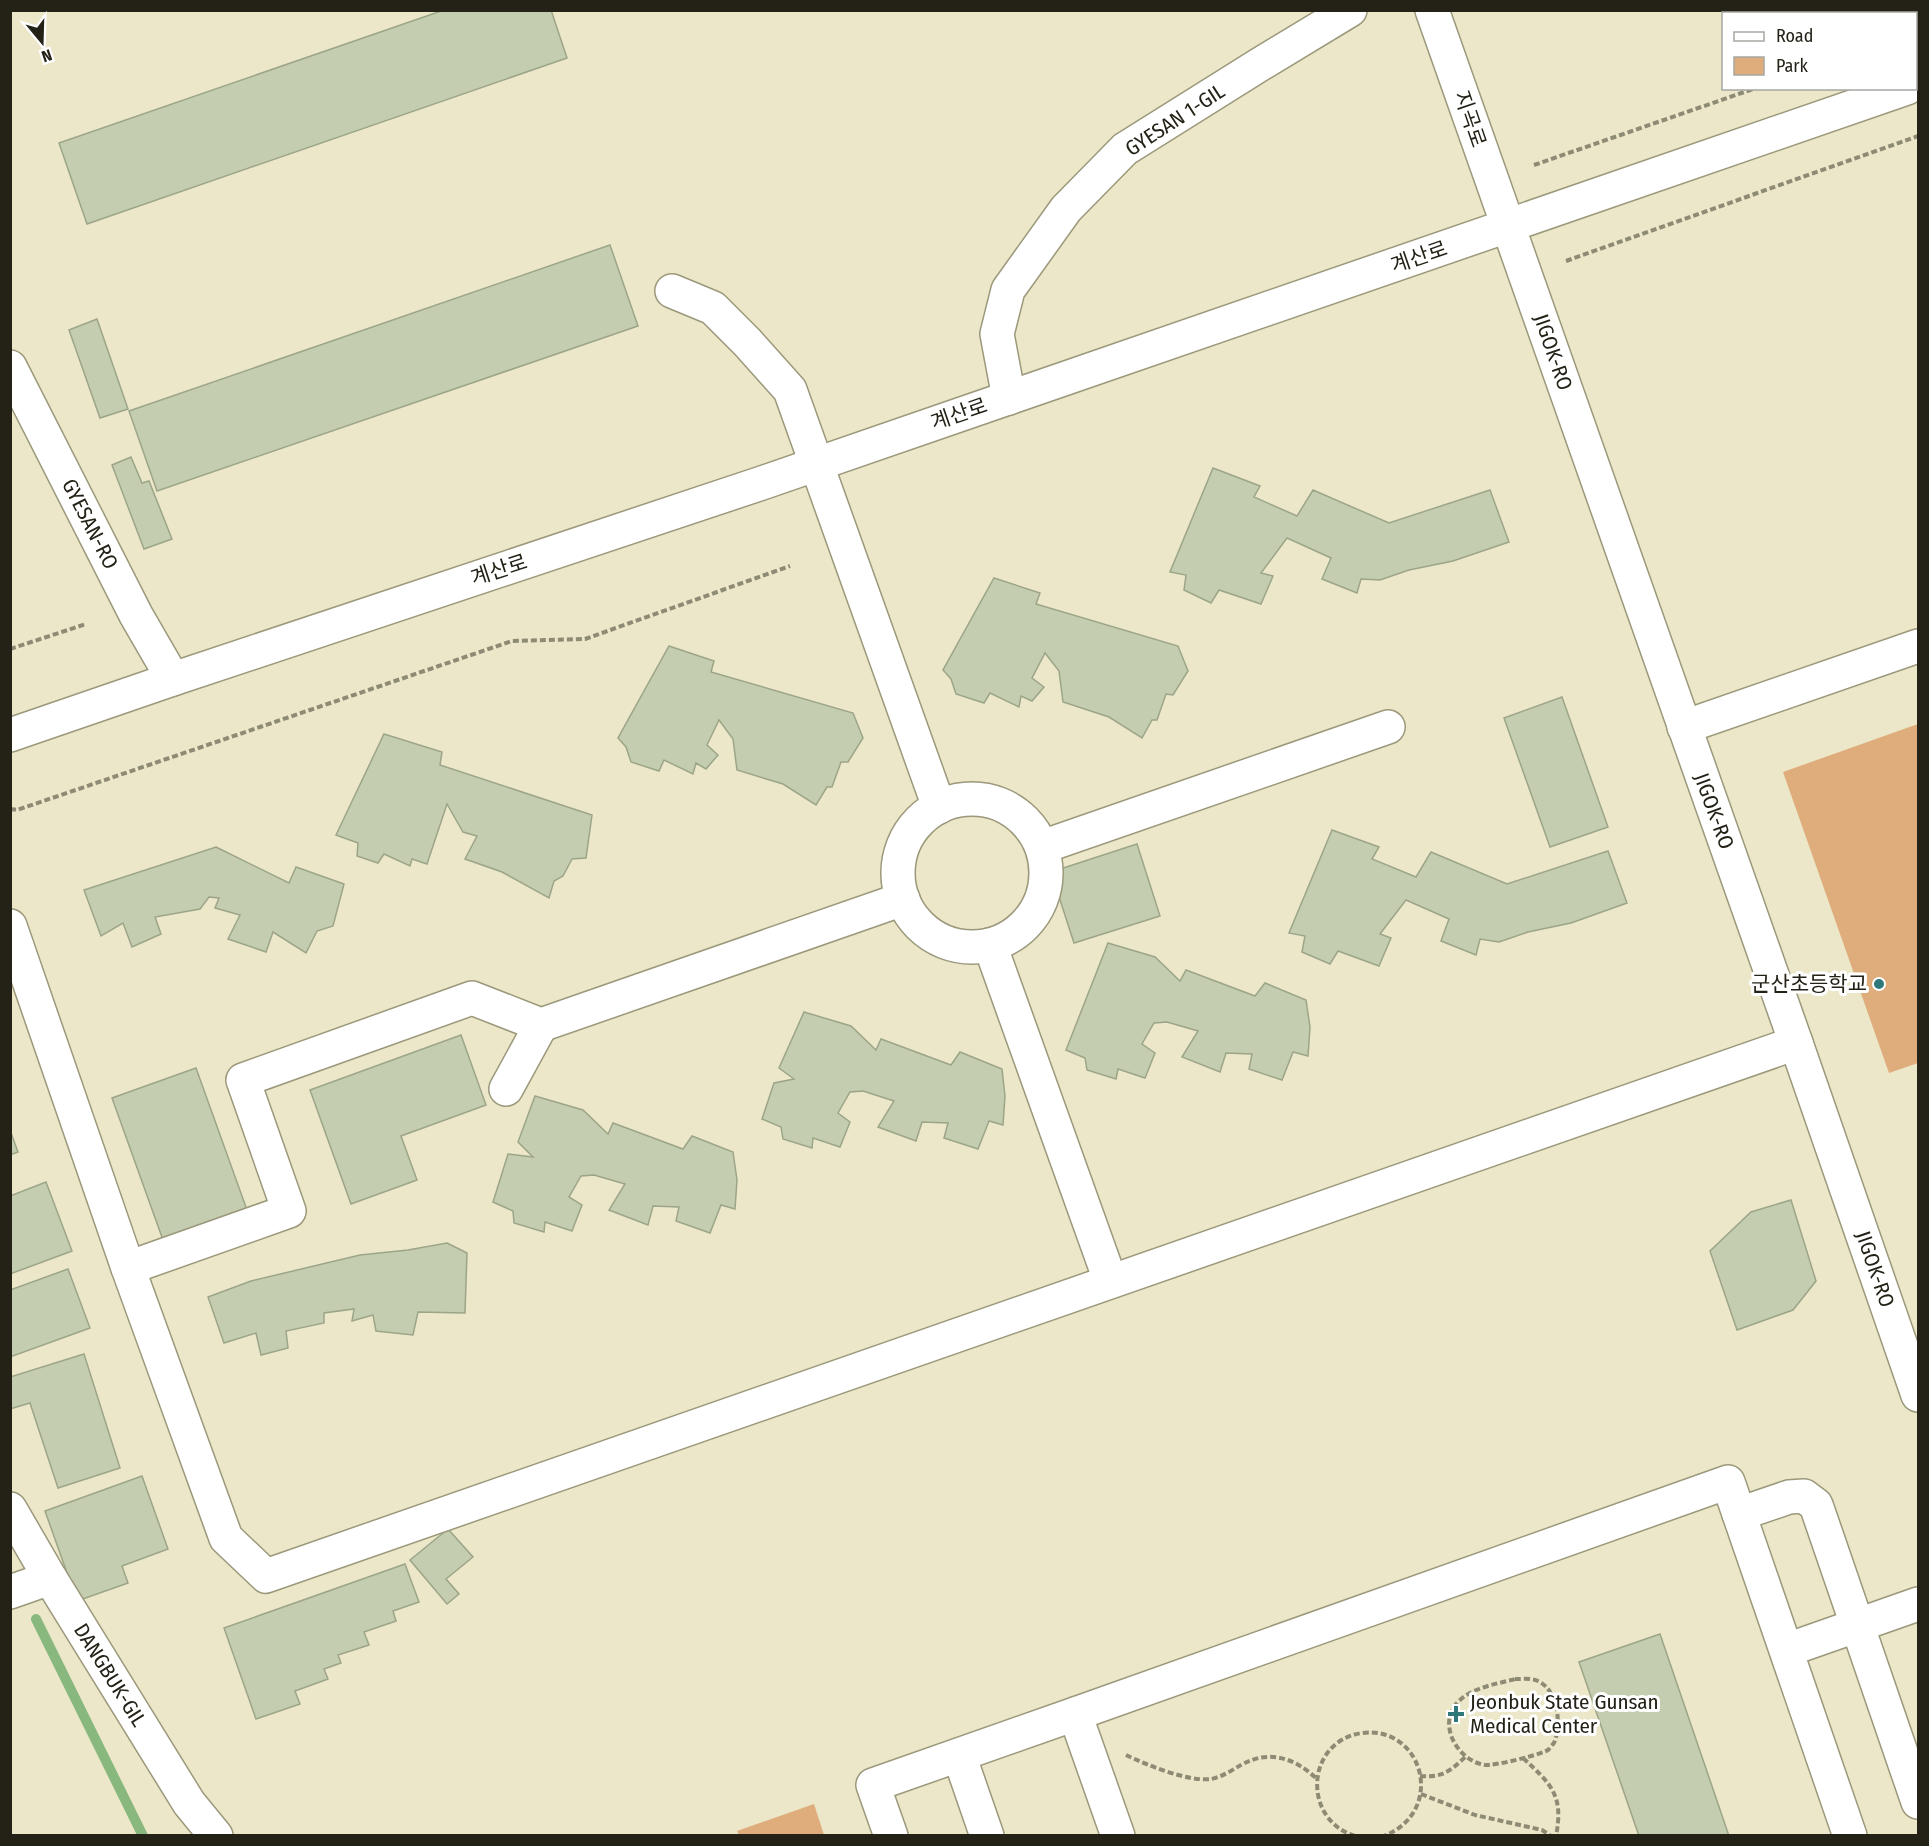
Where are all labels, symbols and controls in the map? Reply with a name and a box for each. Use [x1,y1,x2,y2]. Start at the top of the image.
north arrow [12,12,72,72]
legend [1722,12,1917,90]
text: Road [1776,25,1813,47]
text: N [39,45,54,66]
text: Park [1776,55,1809,77]
street label: GYESAN 1-GIL [1120,78,1230,162]
street label: 지곡로 [1448,87,1492,151]
street label: 계산로 [1387,235,1451,279]
street label: JIGOK-RO [1528,310,1578,394]
street label: 계산로 [927,392,991,436]
street label: GYESAN-RO [56,474,124,574]
street label: 계산로 [467,549,531,591]
street label: JIGOK-RO [1688,769,1740,853]
place label: 군산초등학교 [1751,971,1867,997]
marker: 군산초등학교 [1872,977,1886,991]
street label: JIGOK-RO [1850,1227,1900,1311]
street label: DANGBUK-GIL [68,1619,152,1732]
place label: Jeonbuk State Gunsan Medical Center [1470,1689,1659,1739]
marker: Jeonbuk State Gunsan Medical Center [1447,1705,1465,1723]

